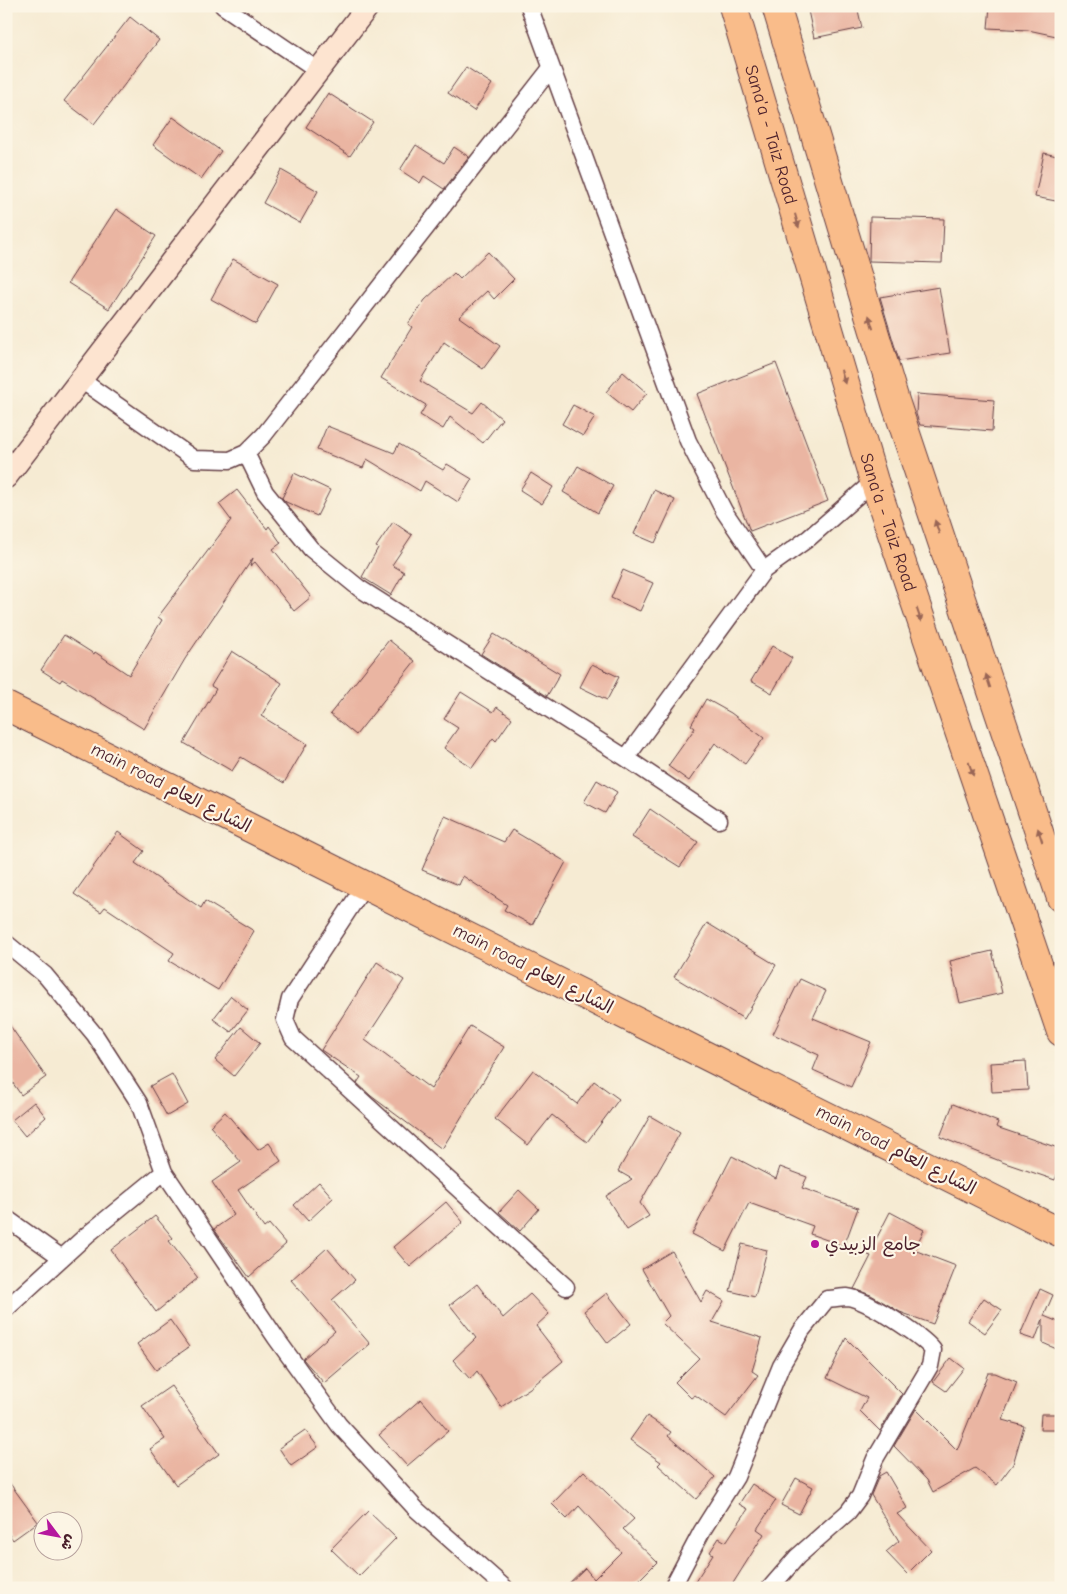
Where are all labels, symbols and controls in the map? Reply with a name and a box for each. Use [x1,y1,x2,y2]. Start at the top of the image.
street label: Sana'a - Taiz Road [741,62,802,207]
one-way arrow [793,213,801,228]
one-way arrow [867,314,875,329]
one-way arrow [839,369,847,384]
street label: Sana'a - Taiz Road [856,450,921,594]
one-way arrow [932,519,940,534]
one-way arrow [916,607,923,622]
one-way arrow [984,673,992,688]
street label: main road الشارع العام [86,738,255,840]
one-way arrow [968,761,976,776]
one-way arrow [1036,827,1044,842]
street label: main road الشارع العام [448,919,617,1021]
street label: main road الشارع العام [811,1100,980,1202]
place label: جامع الزبيدي [825,1234,921,1257]
marker: جامع الزبيدي [809,1238,821,1250]
north arrow [32,1512,82,1562]
text: ش [57,1532,80,1554]

